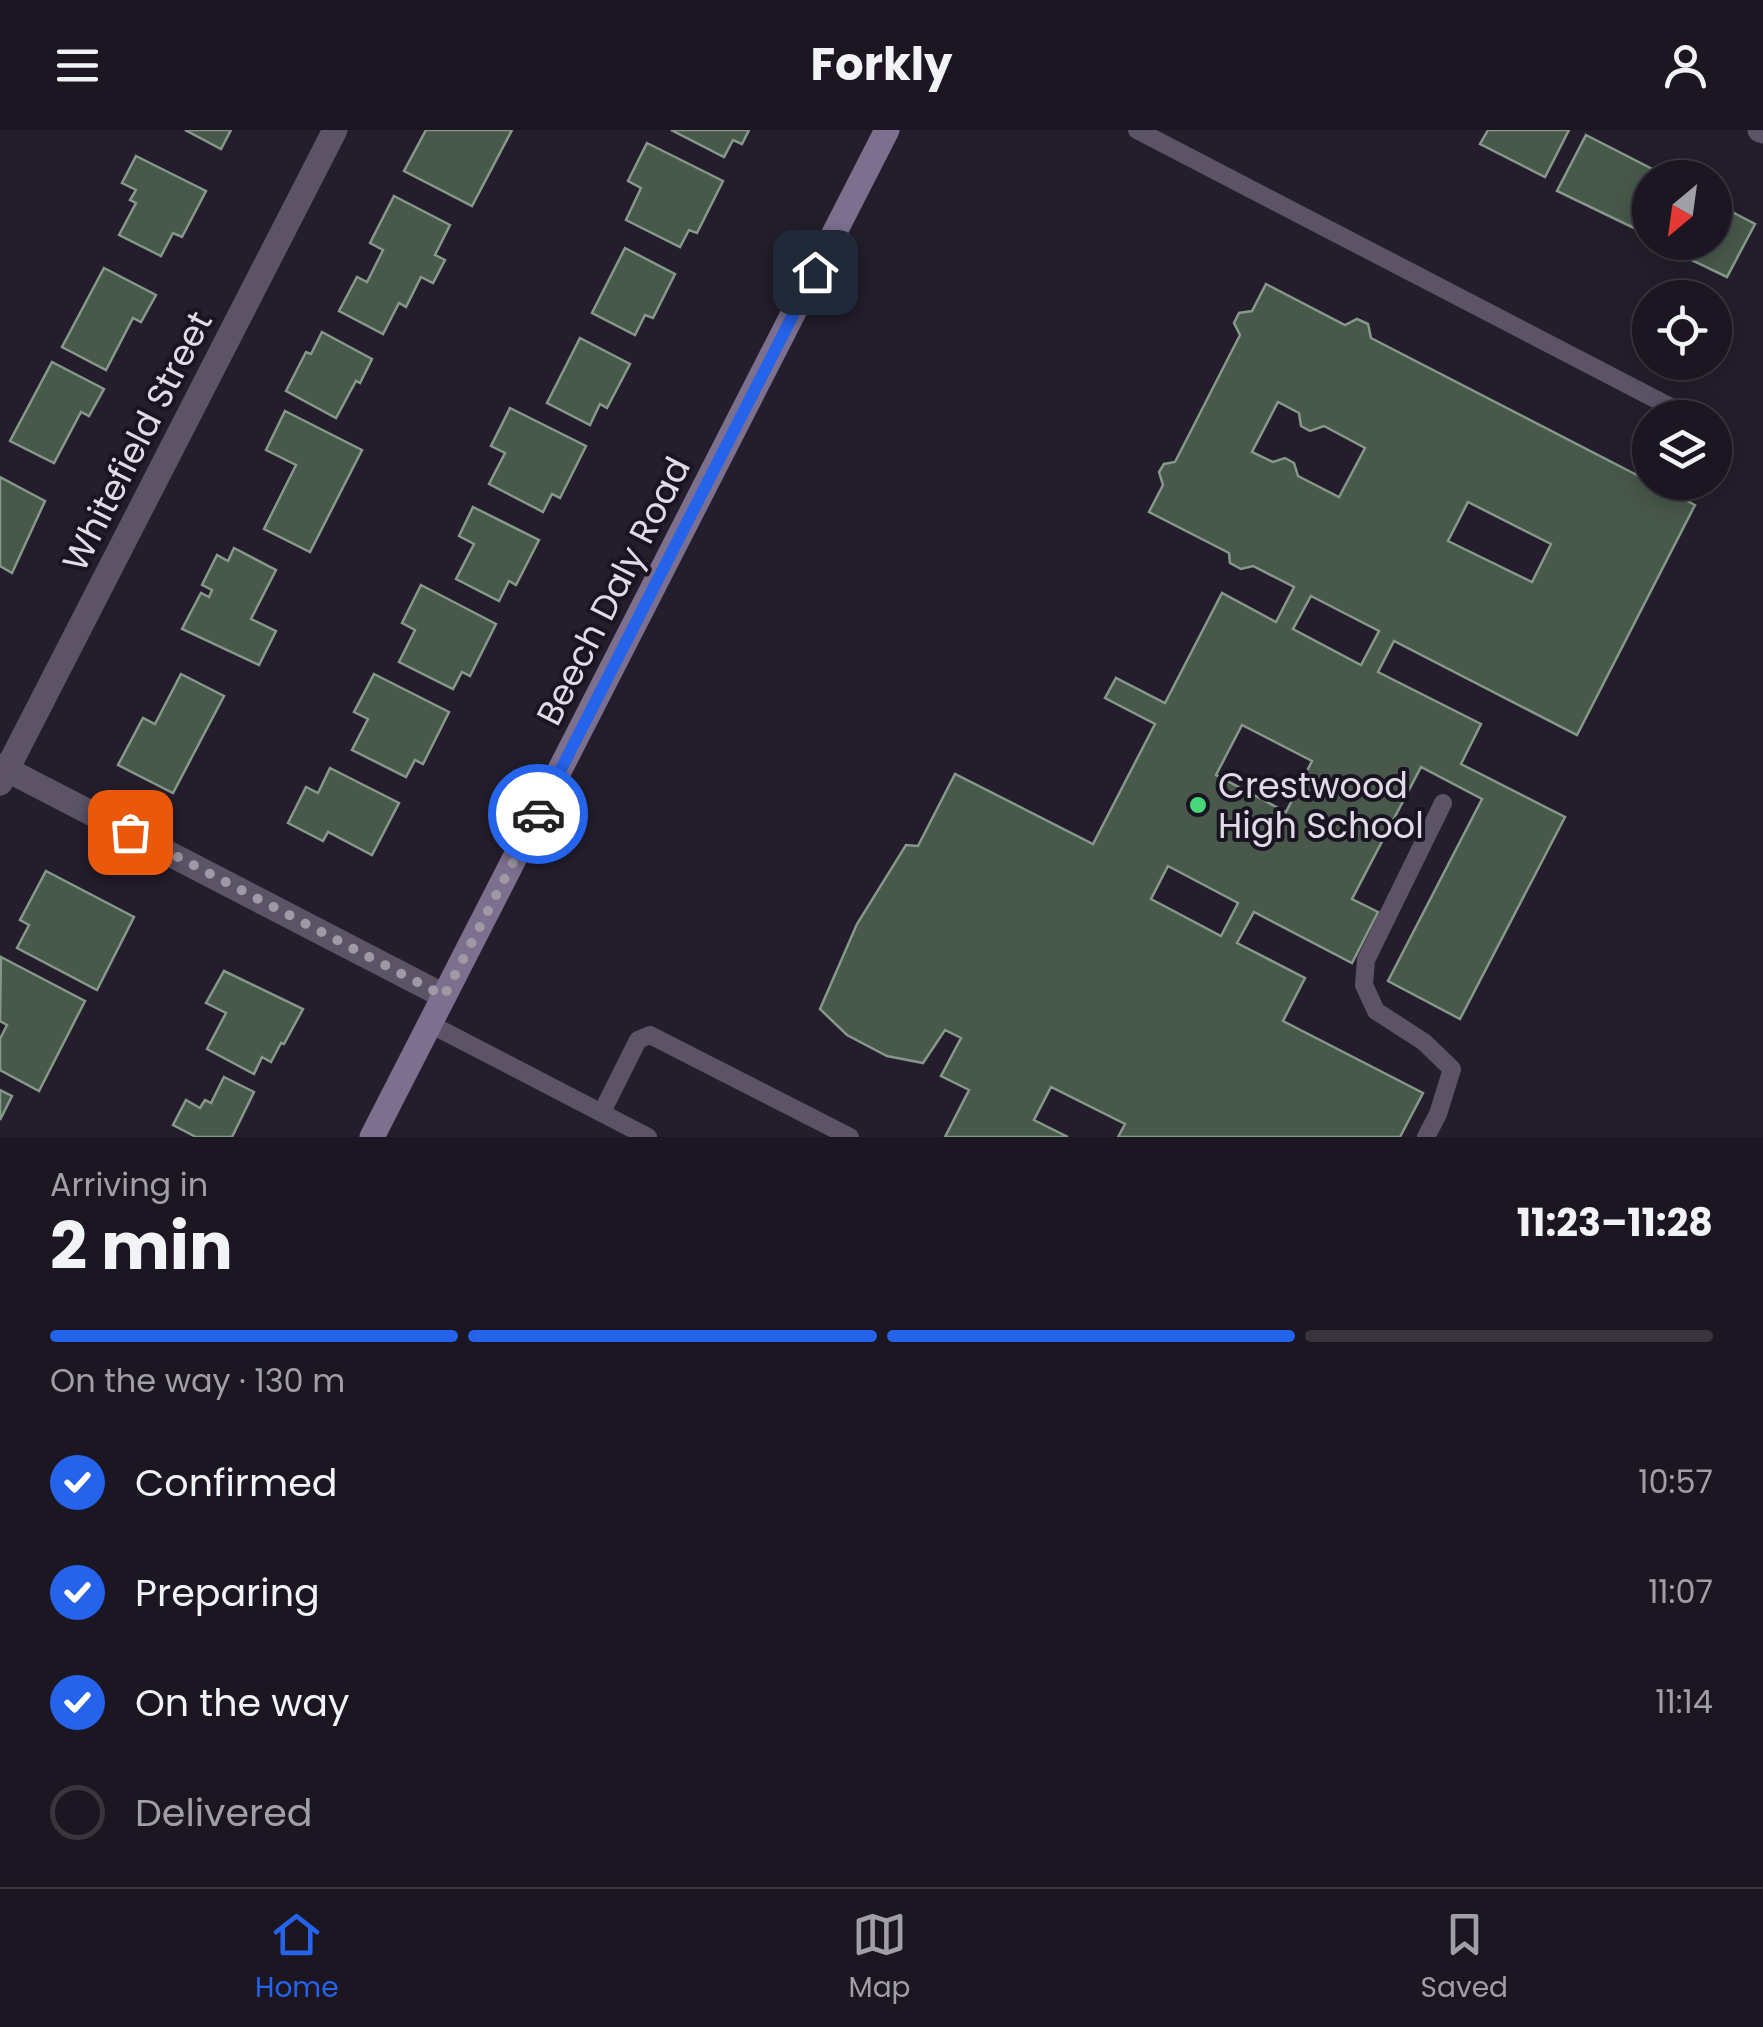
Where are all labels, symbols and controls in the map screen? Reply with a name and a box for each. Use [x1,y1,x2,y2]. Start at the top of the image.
text: Forkly [810,33,953,96]
icon: menu [50,38,105,93]
icon: person [1658,38,1713,93]
north arrow [1632,160,1732,260]
map controls [1632,160,1732,500]
pin [773,230,858,315]
icon: home [788,245,843,300]
button: locate [1632,280,1732,380]
street label: Whitefield Street [50,303,224,579]
button: layers [1632,400,1732,500]
street label: Beech Daly Road [524,448,702,734]
place label: Crestwood High School [1218,761,1424,850]
courier [488,764,588,864]
icon: car [511,787,566,842]
pin [88,790,173,875]
marker: Crestwood High School [1187,794,1209,816]
icon: bag [103,805,158,860]
text: Arriving in [50,1162,208,1207]
text: 11:23–11:28 [1517,1196,1713,1249]
text: 2 min [50,1201,233,1292]
text: On the way · 130 m [50,1358,345,1403]
icon: check [50,1455,105,1510]
text: Confirmed [135,1456,337,1509]
text: 10:57 [1638,1459,1713,1504]
icon: check [50,1565,105,1620]
text: Preparing [135,1566,320,1619]
text: 11:07 [1648,1569,1713,1614]
icon: check [50,1675,105,1730]
text: On the way [135,1676,349,1729]
text: 11:14 [1655,1679,1713,1724]
text: Delivered [135,1786,312,1839]
tab: Home [255,1907,339,2009]
tab: Map [849,1907,911,2009]
tab: Saved [1421,1907,1508,2009]

